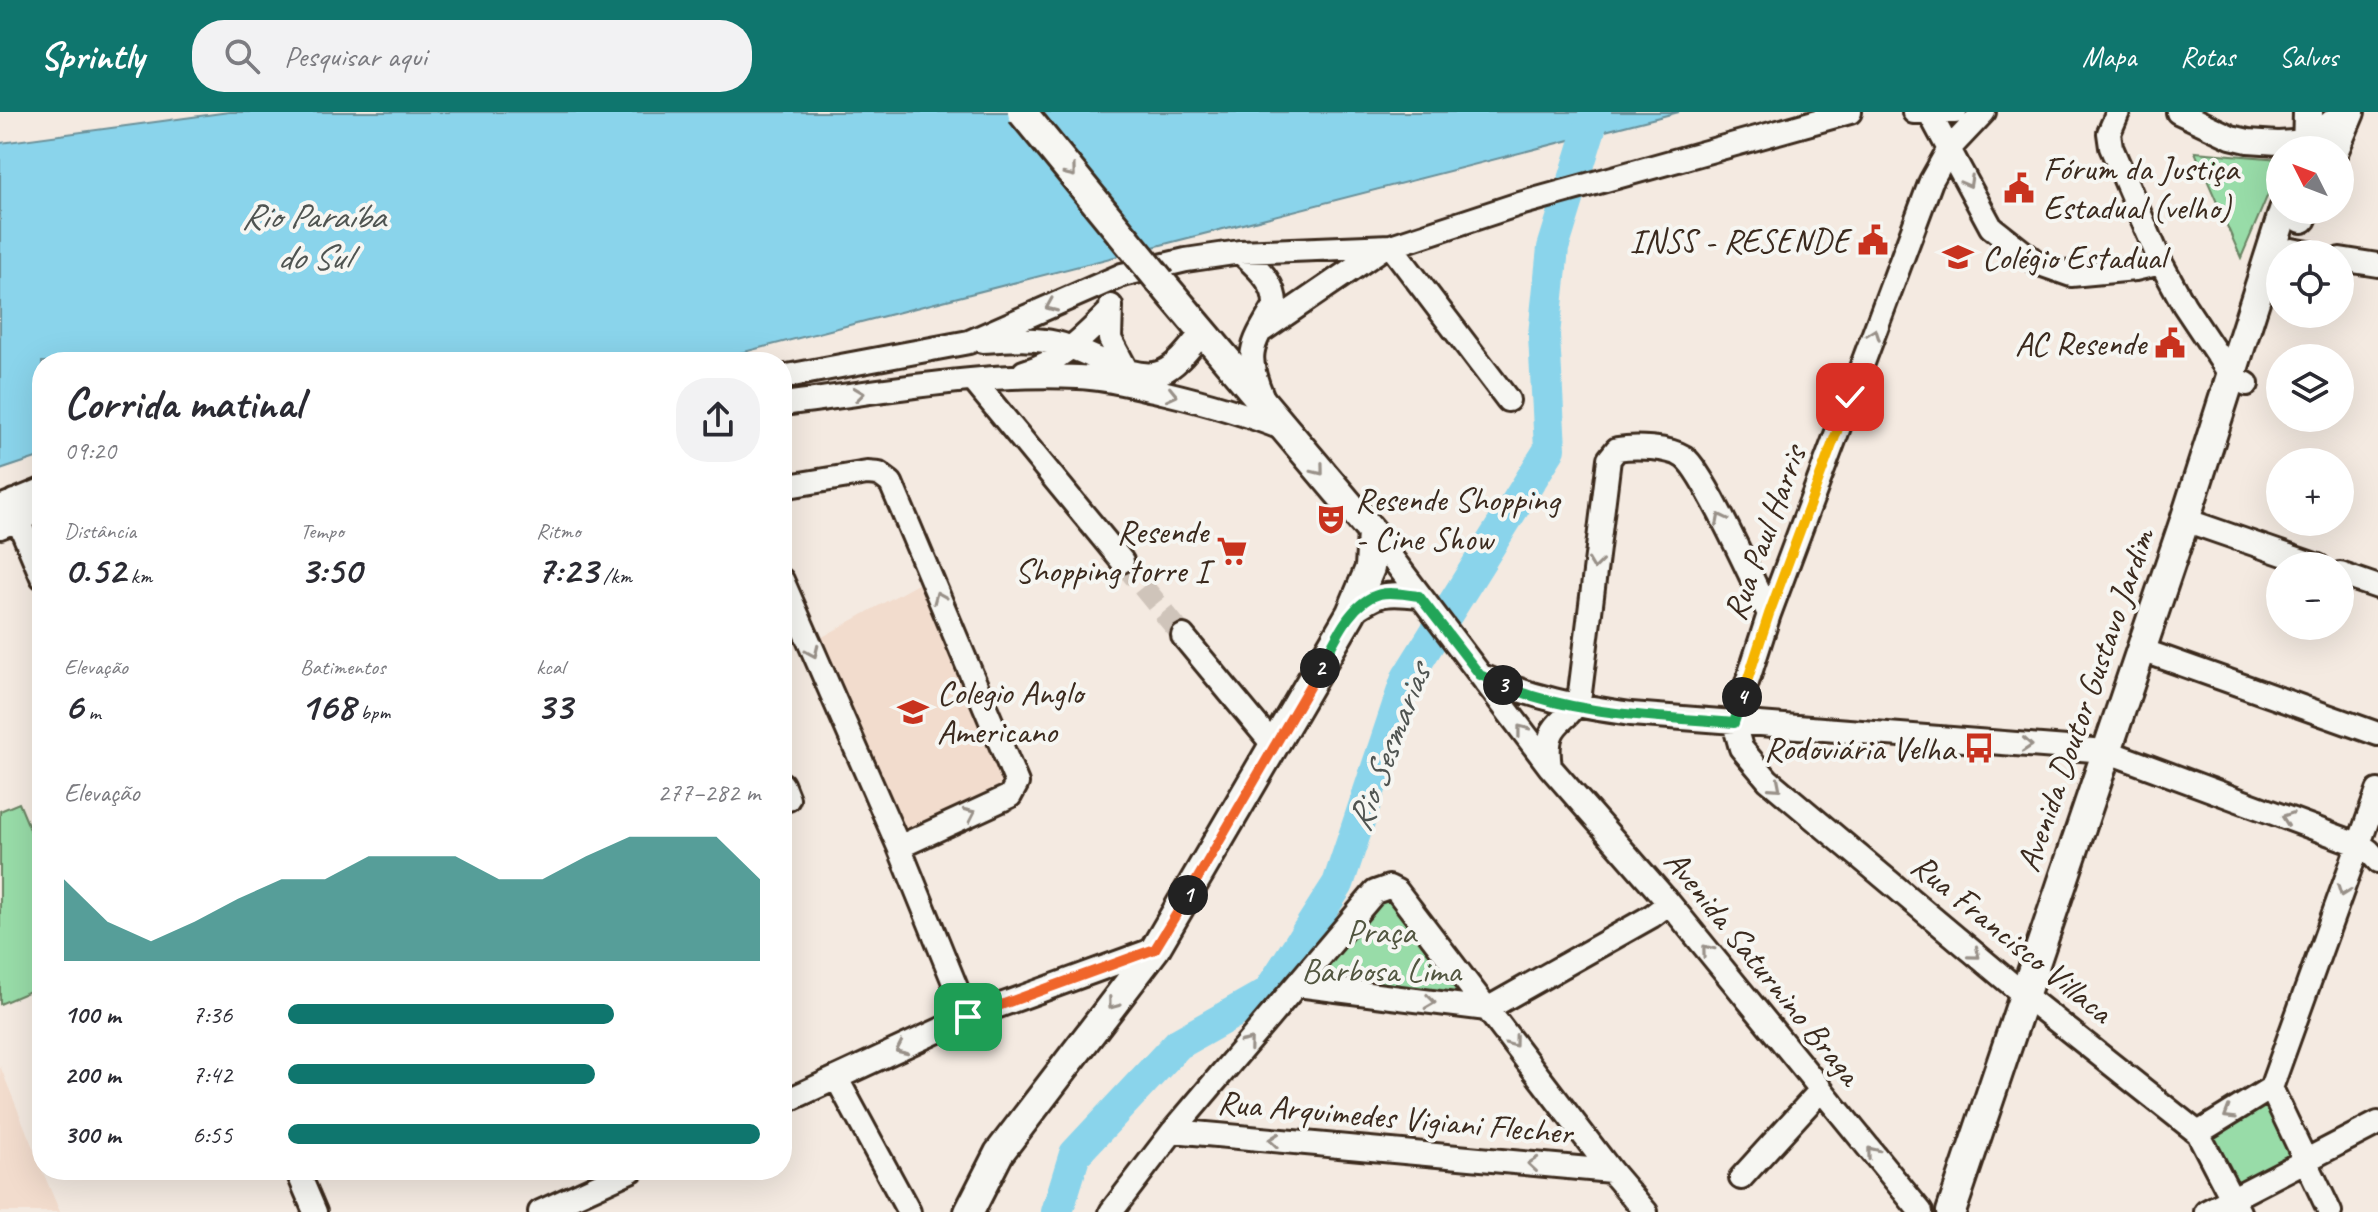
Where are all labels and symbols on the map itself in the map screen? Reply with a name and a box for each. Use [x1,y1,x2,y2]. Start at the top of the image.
north arrow [2266,136,2354,224]
place label: Fórum da Justiça Estadual (velho) [2043,147,2241,229]
one-way arrow [1061,163,1076,178]
public building icon: Fórum da Justiça Estadual (velho) [2002,171,2036,205]
one-way arrow [1958,173,1974,188]
water label: Rio Paraíba do Sul [241,193,388,280]
place label: INSS - RESENDE [1630,219,1853,262]
public building icon: INSS - RESENDE [1856,223,1890,257]
place label: Colégio Estadual [1982,236,2172,279]
school or university icon: Colégio Estadual [1941,240,1975,274]
one-way arrow [1045,297,1059,313]
place label: AC Resende [2015,322,2148,365]
public building icon: AC Resende [2153,326,2187,360]
one-way arrow [1864,327,1881,341]
pin [1816,363,1884,431]
one-way arrow [853,386,866,403]
one-way arrow [1165,386,1179,403]
street label: Rua Paul Harris [1713,437,1817,626]
one-way arrow [1309,461,1324,476]
place label: Resende Shopping - Cine Show [1355,478,1562,560]
theatre icon: Resende Shopping - Cine Show [1314,502,1348,536]
place label: Resende Shopping torre I [1015,510,1215,592]
one-way arrow [1715,513,1731,528]
street label: Avenida Doutor Gustavo Jardim [2006,521,2165,877]
supermarket icon: Resende Shopping torre I [1215,534,1249,568]
one-way arrow [1587,558,1604,571]
one-way arrow [933,591,949,606]
one-way arrow [804,644,820,658]
pin: 2 [1300,648,1340,688]
water label: Rio Sesmarias [1335,653,1443,837]
pin: 3 [1483,665,1523,705]
place label: Colegio Anglo Americano [937,671,1087,753]
pin: 4 [1722,677,1762,717]
school or university icon: Colegio Anglo Americano [896,695,930,729]
one-way arrow [1517,724,1531,739]
place label: Rodoviária Velha [1764,727,1957,770]
bus stop icon: Rodoviária Velha [1962,731,1996,765]
one-way arrow [2021,736,2034,753]
one-way arrow [1767,776,1781,791]
one-way arrow [962,808,976,824]
one-way arrow [2280,811,2294,828]
street label: Avenida Saturnino Braga [1655,841,1873,1096]
street label: Rua Francisco Villaca [1903,844,2123,1034]
pin: 1 [1168,875,1208,915]
one-way arrow [2336,883,2353,897]
park label: Praça Barbosa Lima [1301,910,1463,992]
one-way arrow [1703,944,1717,959]
one-way arrow [1965,944,1980,959]
pin [934,983,1002,1051]
one-way arrow [1424,993,1437,1010]
one-way arrow [1109,995,1123,1010]
one-way arrow [1503,1033,1517,1048]
one-way arrow [1238,1037,1253,1052]
one-way arrow [894,1039,909,1055]
street label: Rua Arquimedes Vigiani Flecher [1216,1080,1577,1154]
one-way arrow [2223,1104,2238,1120]
one-way arrow [1267,1132,1280,1149]
one-way arrow [1867,1147,1882,1161]
one-way arrow [1526,1156,1539,1173]

